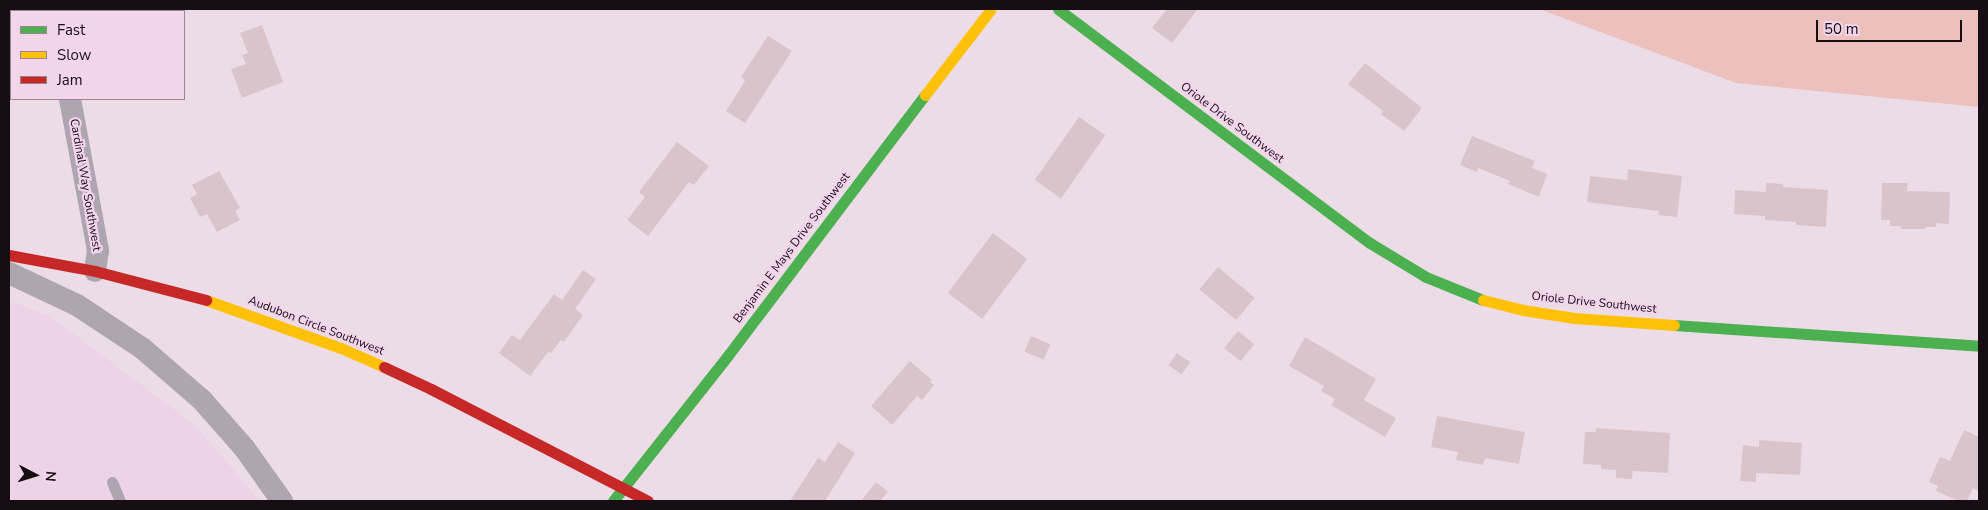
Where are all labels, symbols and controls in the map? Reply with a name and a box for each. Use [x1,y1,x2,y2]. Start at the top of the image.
legend [10,10,185,100]
scale bar [1818,10,1964,42]
text: 50 m [1824,19,1859,39]
text: Fast [57,20,85,40]
text: Slow [57,45,91,65]
text: Jam [57,70,83,90]
street label: Oriole Drive Southwest [1178,79,1286,167]
street label: Cardinal Way Southwest [66,118,104,252]
street label: Benjamin E Mays Drive Southwest [731,170,853,326]
street label: Oriole Drive Southwest [1531,289,1657,317]
street label: Audubon Circle Southwest [246,293,386,359]
north arrow [10,450,60,500]
text: N [41,470,60,482]

